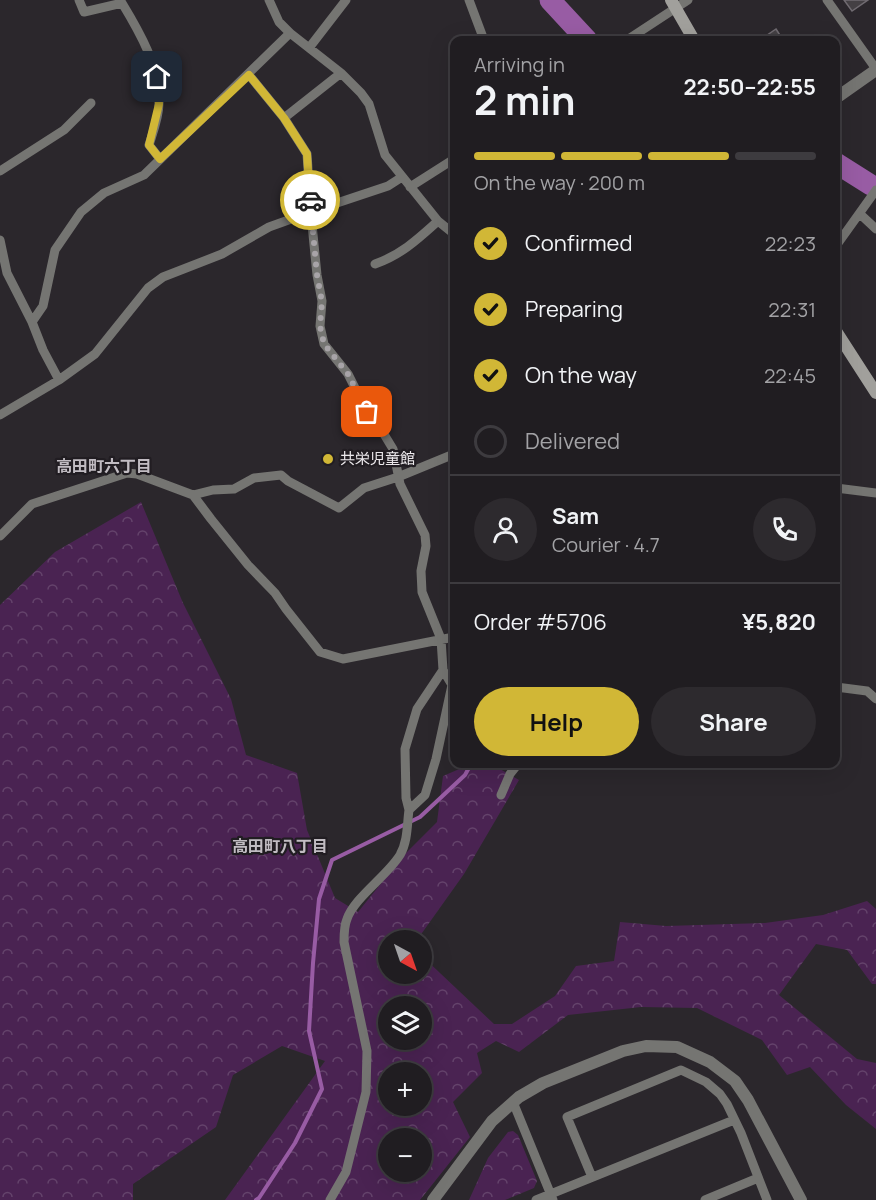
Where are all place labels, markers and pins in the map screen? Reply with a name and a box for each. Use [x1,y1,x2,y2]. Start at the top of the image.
pin [131,51,182,102]
pin [341,386,392,437]
place label: 共栄児童館 [340,448,415,469]
marker: 共栄児童館 [321,452,335,466]

